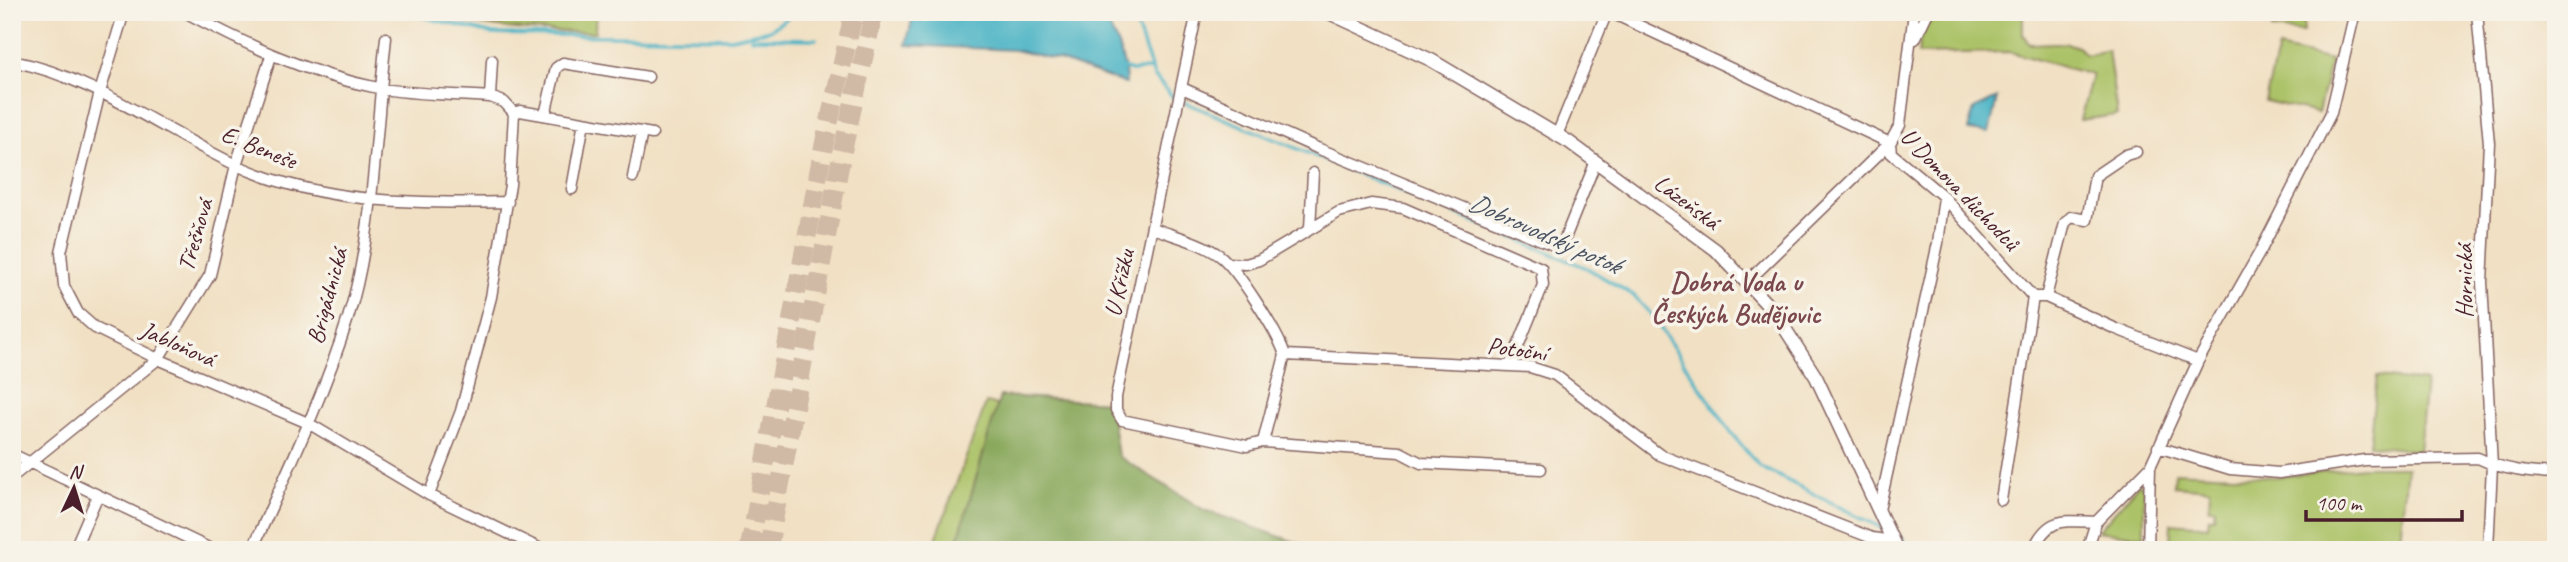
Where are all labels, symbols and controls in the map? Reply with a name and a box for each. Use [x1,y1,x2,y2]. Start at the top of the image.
street label: E. Beneše [217,118,303,176]
street label: U Domova důchodců [1894,122,2027,258]
street label: Lázeňská [1648,168,1728,238]
water label: Dobrovodský potok [1464,185,1631,284]
street label: Třešňová [170,193,220,274]
street label: Hornická [2449,241,2479,318]
street label: Brigádnická [300,243,355,347]
street label: U Křížku [1097,245,1141,319]
district label: Dobrá Voda u Českých Budějovic [1651,264,1822,331]
street label: Jabloňová [135,314,222,375]
street label: Potoční [1486,330,1553,369]
north arrow [38,454,108,524]
text: N [68,460,85,485]
scale bar [2306,478,2461,522]
text: 100 m [2316,490,2363,516]

